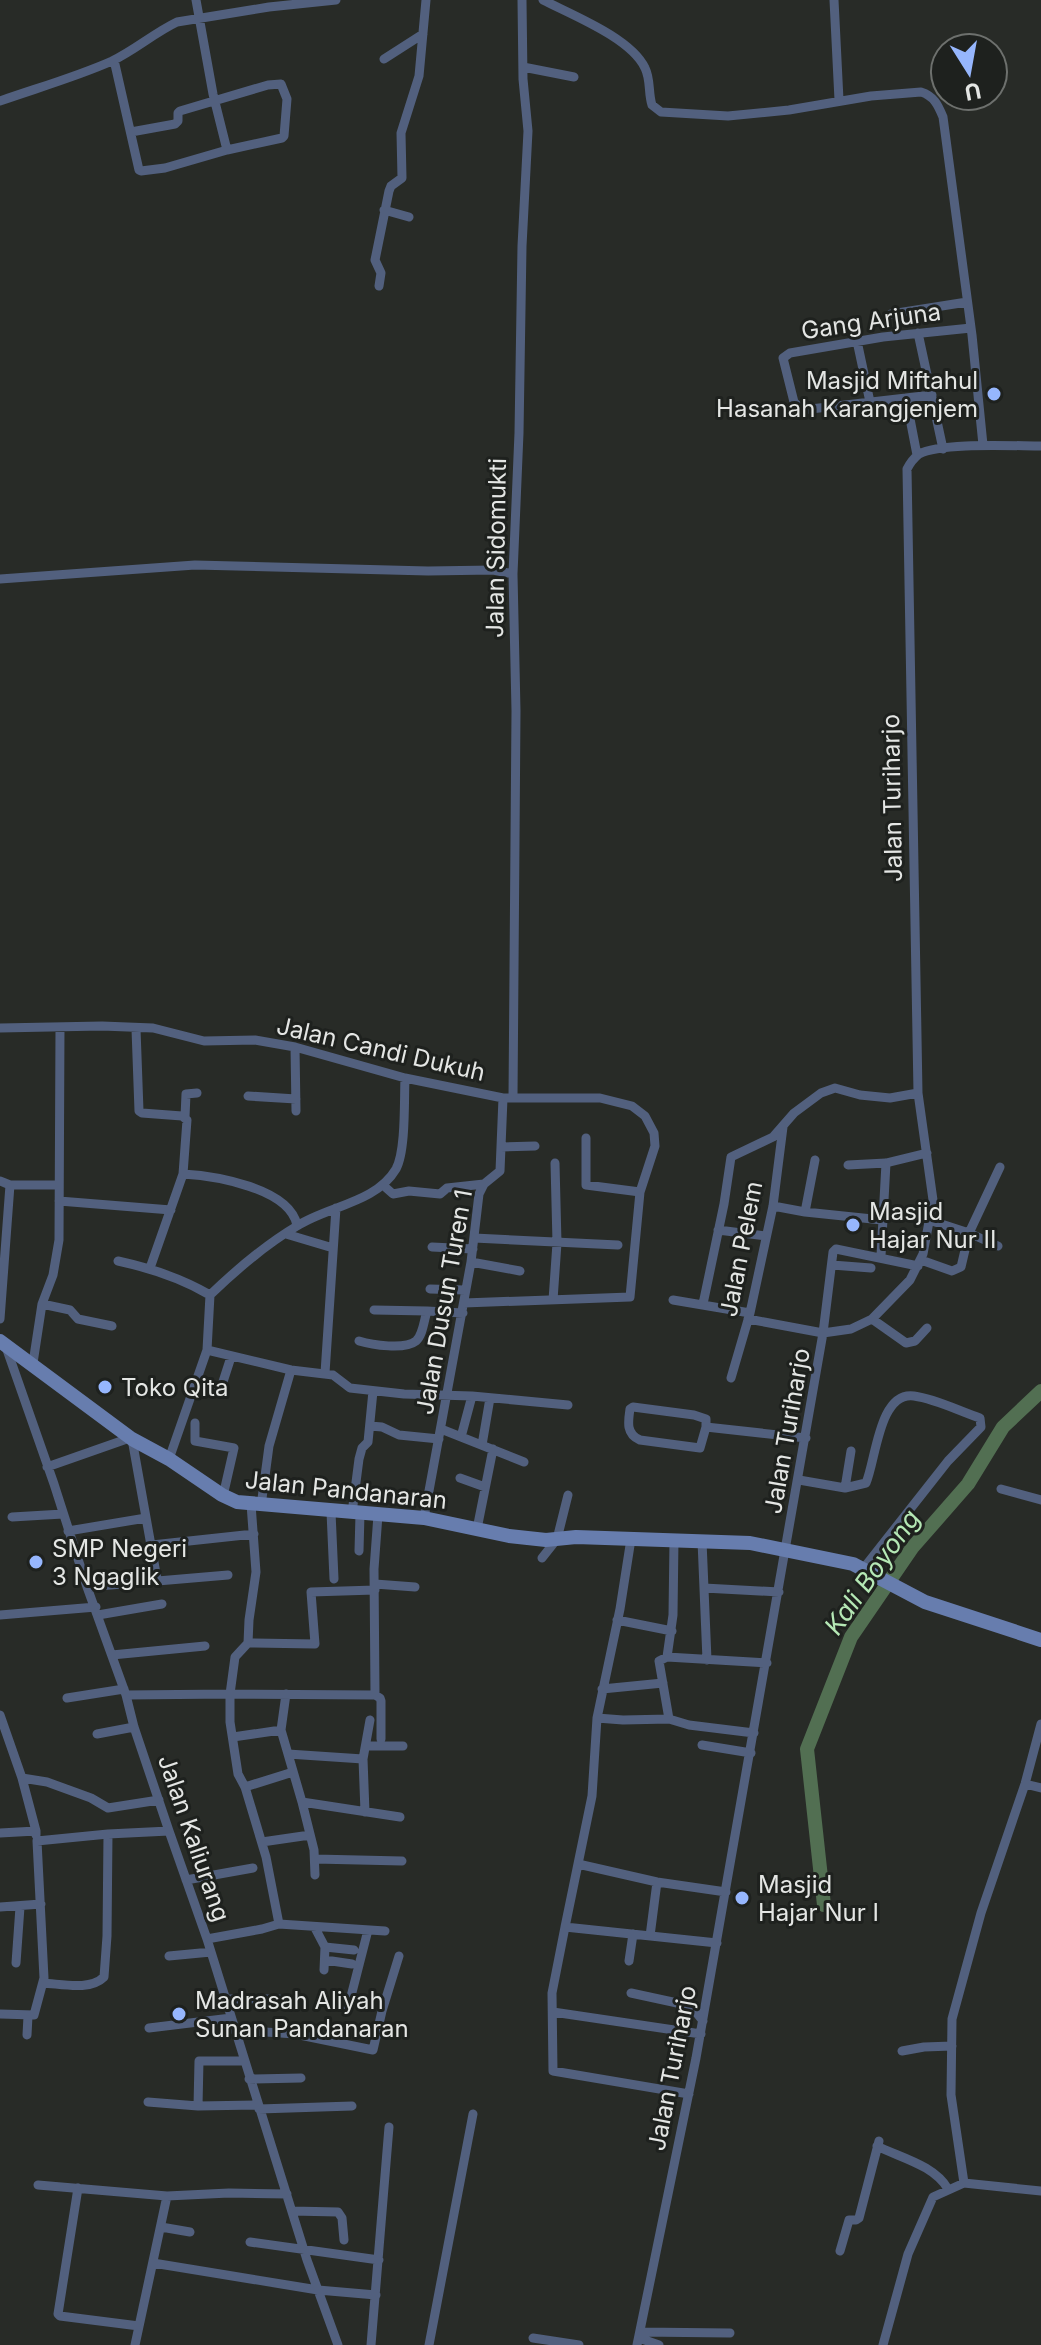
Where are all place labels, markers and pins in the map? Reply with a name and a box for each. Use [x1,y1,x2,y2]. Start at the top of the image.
place label: Masjid Miftahul Hasanah Karangjenjem [716,366,978,423]
marker: Masjid Miftahul Hasanah Karangjenjem [985,385,1003,403]
place label: Masjid Hajar Nur II [869,1197,996,1254]
marker: Masjid Hajar Nur II [844,1216,862,1234]
place label: Toko Qita [121,1373,228,1402]
marker: Toko Qita [96,1378,114,1396]
place label: SMP Negeri 3 Ngaglik [52,1534,187,1591]
marker: SMP Negeri 3 Ngaglik [27,1553,45,1571]
place label: Masjid Hajar Nur I [758,1870,879,1927]
marker: Masjid Hajar Nur I [733,1889,751,1907]
place label: Madrasah Aliyah Sunan Pandanaran [195,1986,409,2043]
marker: Madrasah Aliyah Sunan Pandanaran [170,2005,188,2023]

